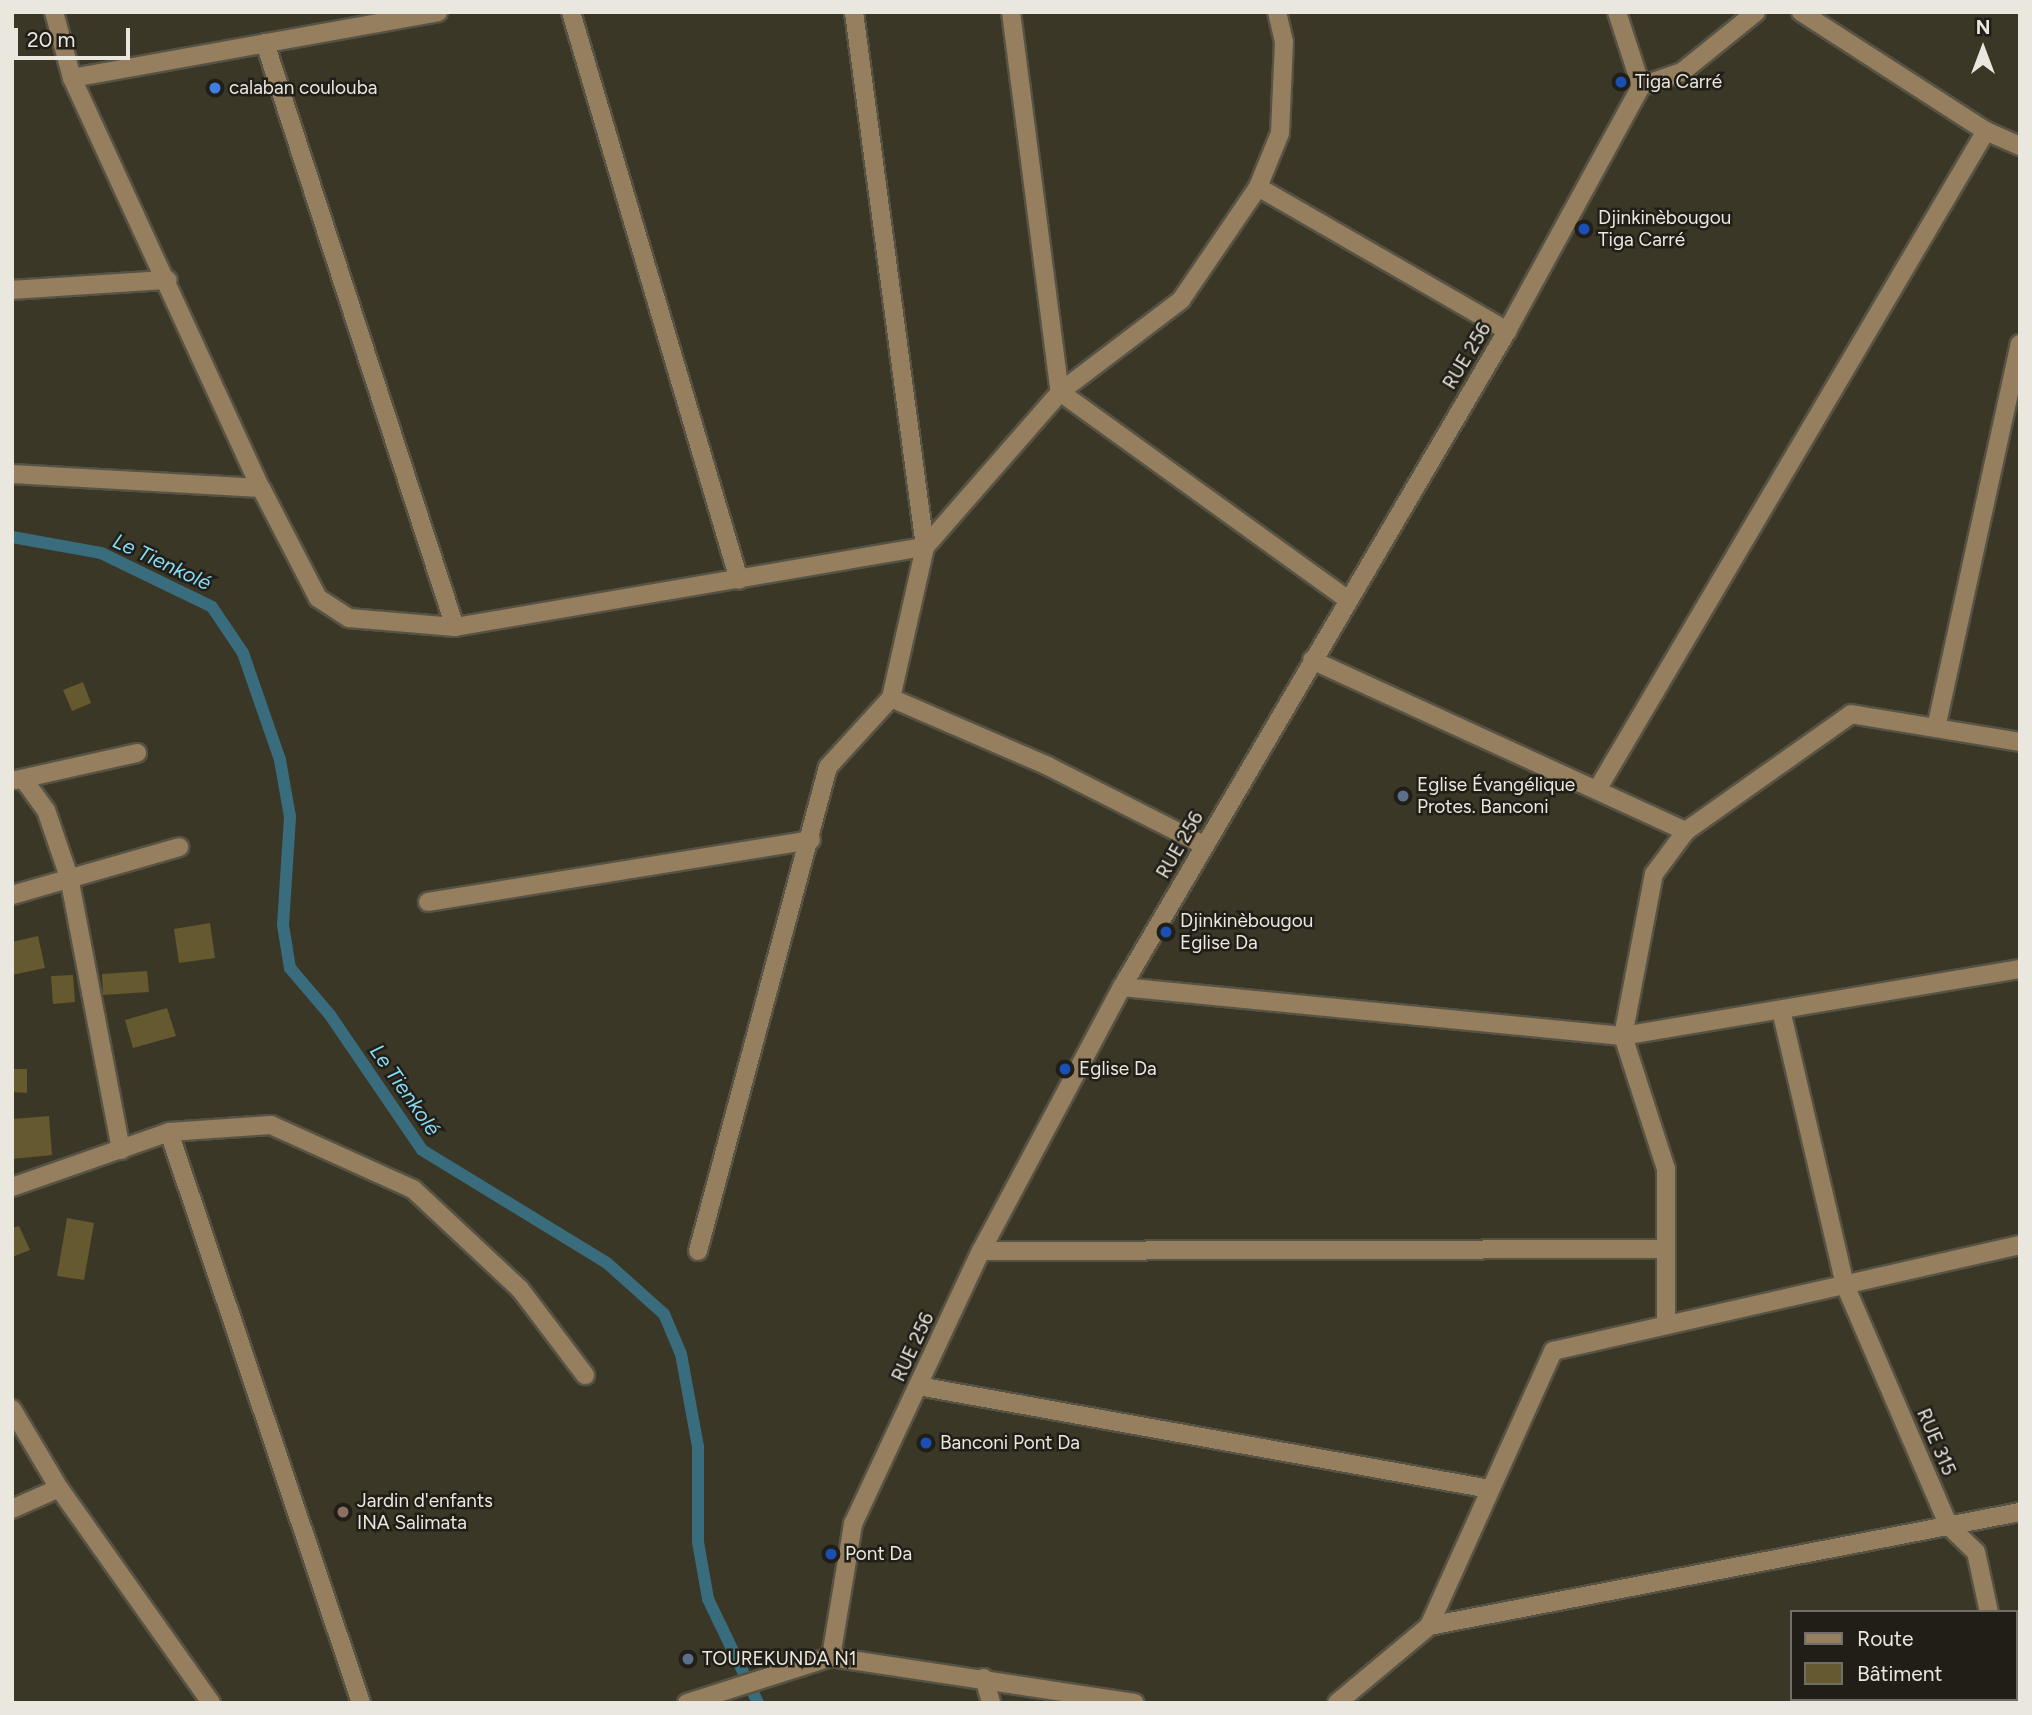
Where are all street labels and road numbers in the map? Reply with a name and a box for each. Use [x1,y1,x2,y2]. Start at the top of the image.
street label: RUE 256 [1438,319,1496,393]
street label: RUE 256 [1152,807,1208,883]
street label: RUE 256 [887,1309,939,1385]
street label: RUE 315 [1912,1405,1960,1479]

